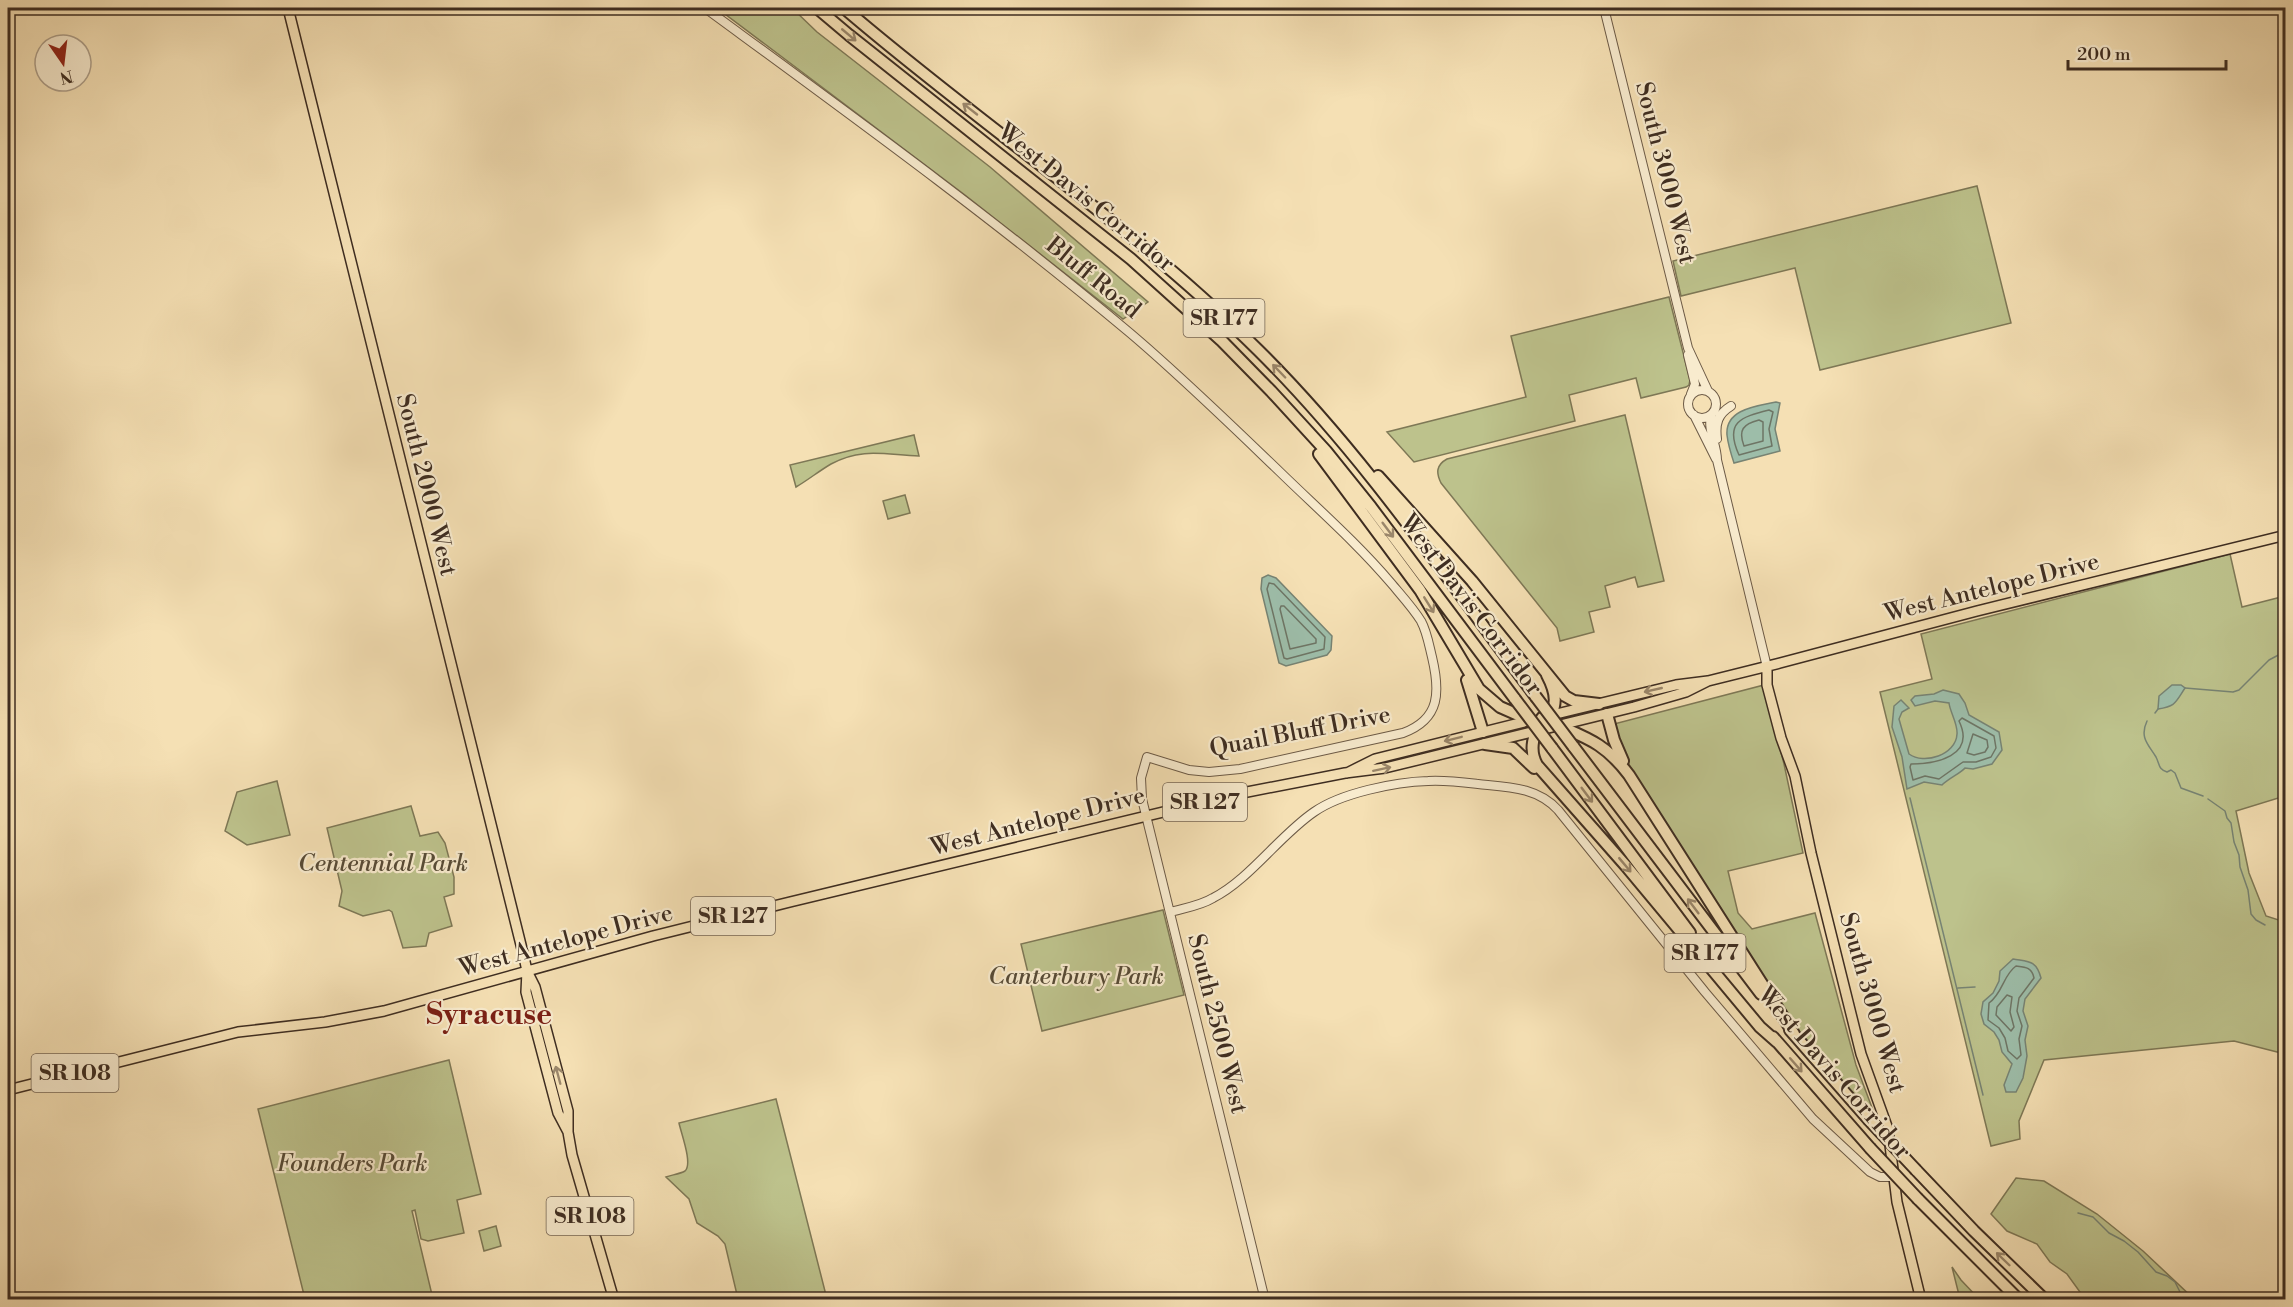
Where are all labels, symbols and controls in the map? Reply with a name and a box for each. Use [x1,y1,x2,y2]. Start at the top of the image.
one-way arrow [841,29,857,42]
north arrow [33,33,93,93]
scale bar [2068,33,2226,71]
text: 200 m [2077,43,2131,66]
text: N [57,65,75,88]
street label: South 3000 West [1628,79,1702,268]
one-way arrow [962,102,978,115]
street label: West Davis Corridor [990,117,1181,279]
street label: Bluff Road [1039,230,1147,326]
road number: SR 177 [1184,299,1264,337]
one-way arrow [1271,363,1286,378]
street label: South 2000 West [389,391,463,580]
street label: West Davis Corridor [1392,508,1549,702]
one-way arrow [1382,522,1395,538]
street label: West Antelope Drive [1881,547,2103,629]
one-way arrow [1423,596,1435,613]
one-way arrow [1644,685,1663,697]
street label: Quail Bluff Drive [1207,700,1393,764]
one-way arrow [1444,734,1463,746]
one-way arrow [1371,763,1391,774]
street label: West Antelope Drive [927,781,1149,863]
road number: SR 127 [1163,783,1247,821]
one-way arrow [1581,787,1593,803]
park label: Centennial Park [298,849,468,879]
one-way arrow [1619,857,1632,873]
road number: SR 127 [691,897,775,935]
street label: West Antelope Drive [455,898,676,984]
one-way arrow [1686,898,1699,914]
street label: South 3000 West [1832,909,1912,1097]
street label: South 2500 West [1180,931,1254,1117]
road number: SR 177 [1664,934,1746,972]
park label: Canterbury Park [988,962,1164,992]
street label: West Davis Corridor [1750,980,1917,1166]
district label: Syracuse [426,996,552,1034]
road number: SR 108 [32,1054,118,1092]
one-way arrow [1789,1058,1803,1073]
one-way arrow [552,1066,563,1085]
park label: Founders Park [276,1149,428,1179]
road number: SR 108 [546,1197,634,1235]
one-way arrow [1996,1252,2011,1266]

